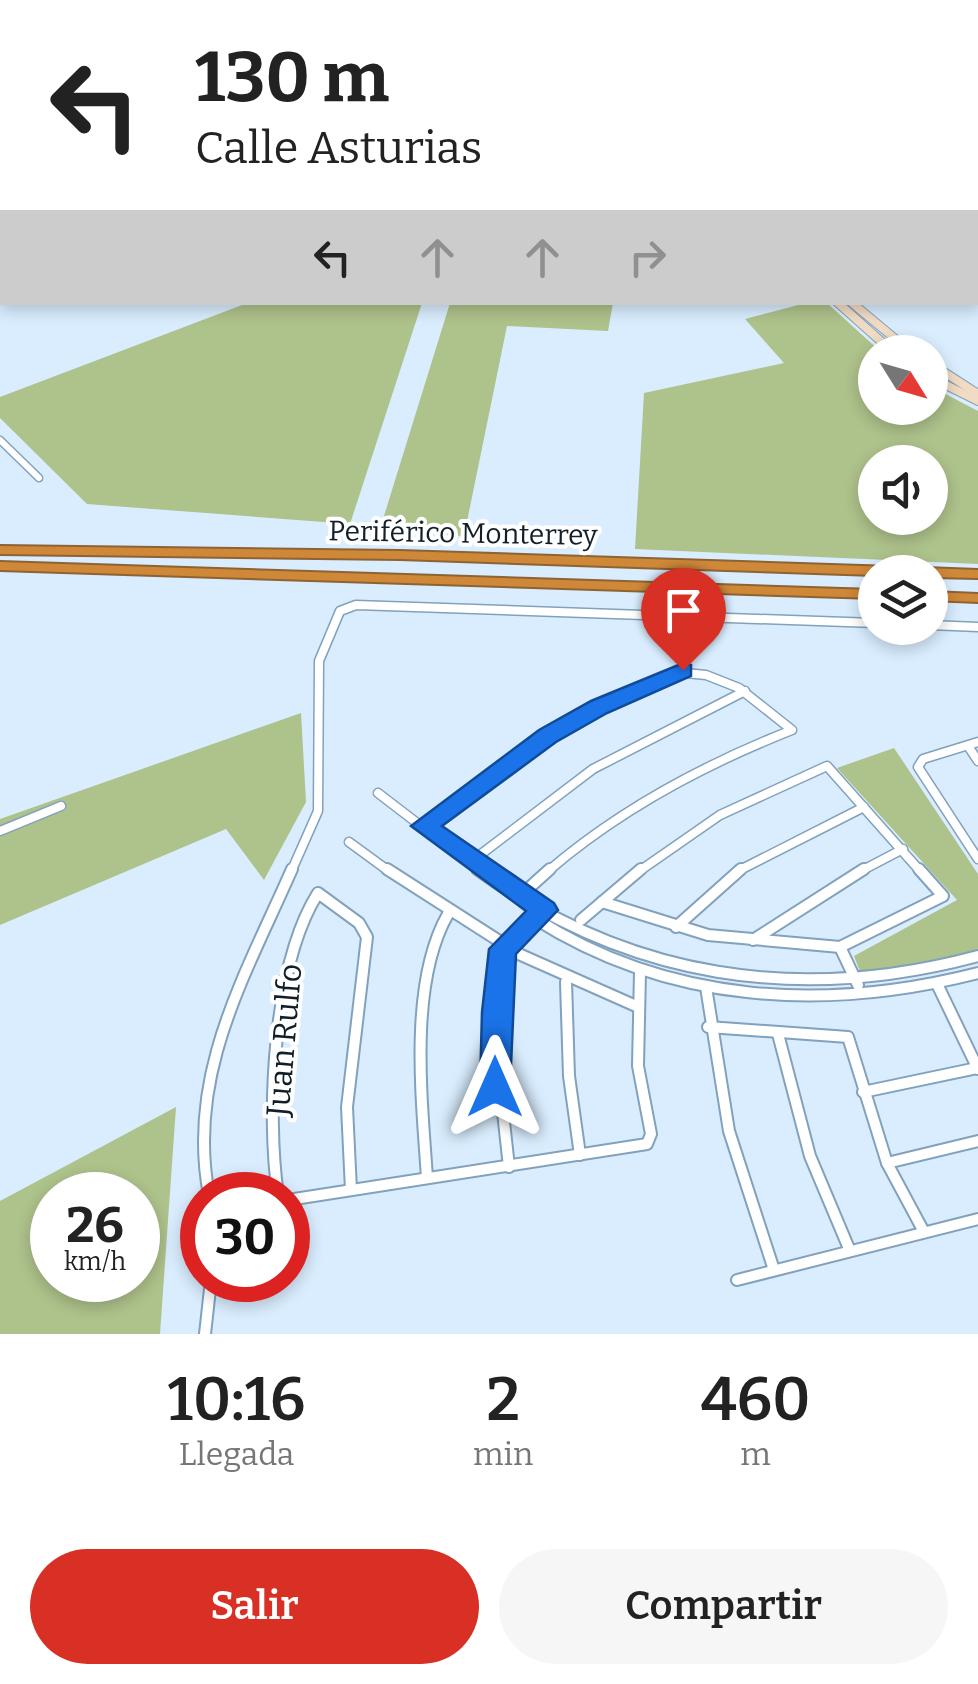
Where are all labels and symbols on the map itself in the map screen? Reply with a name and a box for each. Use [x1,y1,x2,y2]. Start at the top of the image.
north arrow [858,335,948,425]
street label: Periférico Monterrey [328,514,598,552]
pin [641,568,726,671]
street label: Juan Rulfo [258,962,310,1119]
position arrow [443,1035,547,1139]
speed limit sign: 30 [180,1172,310,1302]

